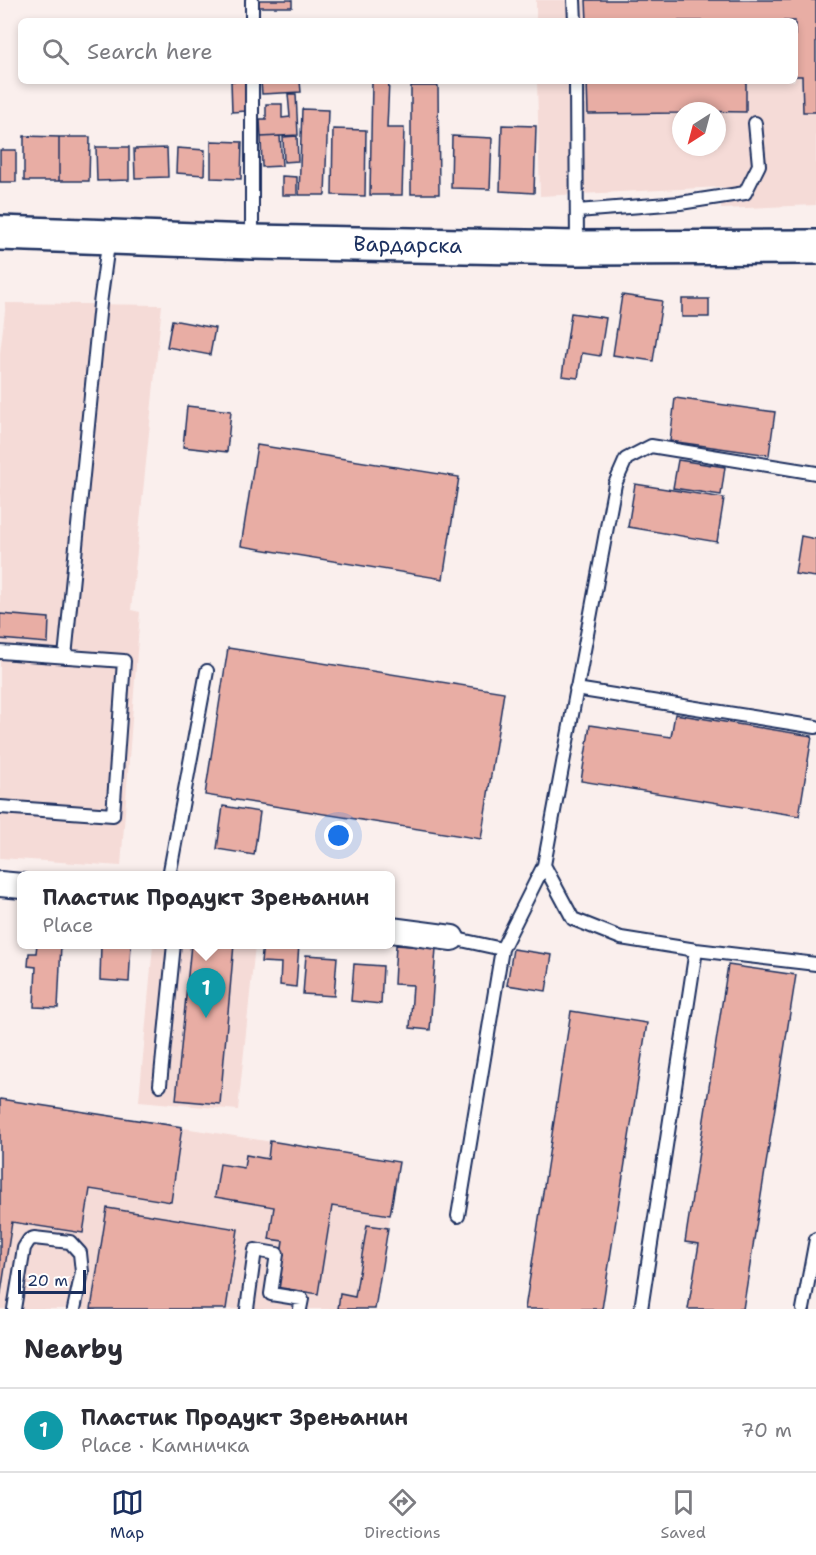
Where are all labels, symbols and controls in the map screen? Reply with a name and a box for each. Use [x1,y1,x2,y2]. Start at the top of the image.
search box [18,18,798,84]
icon: search [39,35,72,68]
text: Search here [87,37,213,66]
north arrow [672,102,726,156]
street label: Вардарска [353,230,462,260]
your location [324,821,353,850]
popup [17,871,395,949]
text: Пластик Продукт Зрењанин [42,883,370,912]
text: Place [42,912,93,938]
pin: 1 [186,968,226,1018]
scale bar [18,1267,86,1294]
text: 20 m [27,1270,68,1291]
text: Nearby [24,1331,123,1366]
text: Пластик Продукт Зрењанин [81,1403,408,1432]
text: 1 [39,1417,48,1443]
text: 70 m [740,1417,792,1443]
text: Place · Камничка [81,1432,250,1458]
tab: Map [110,1486,144,1543]
tab: Directions [364,1486,441,1543]
tab: Saved [661,1486,706,1543]

